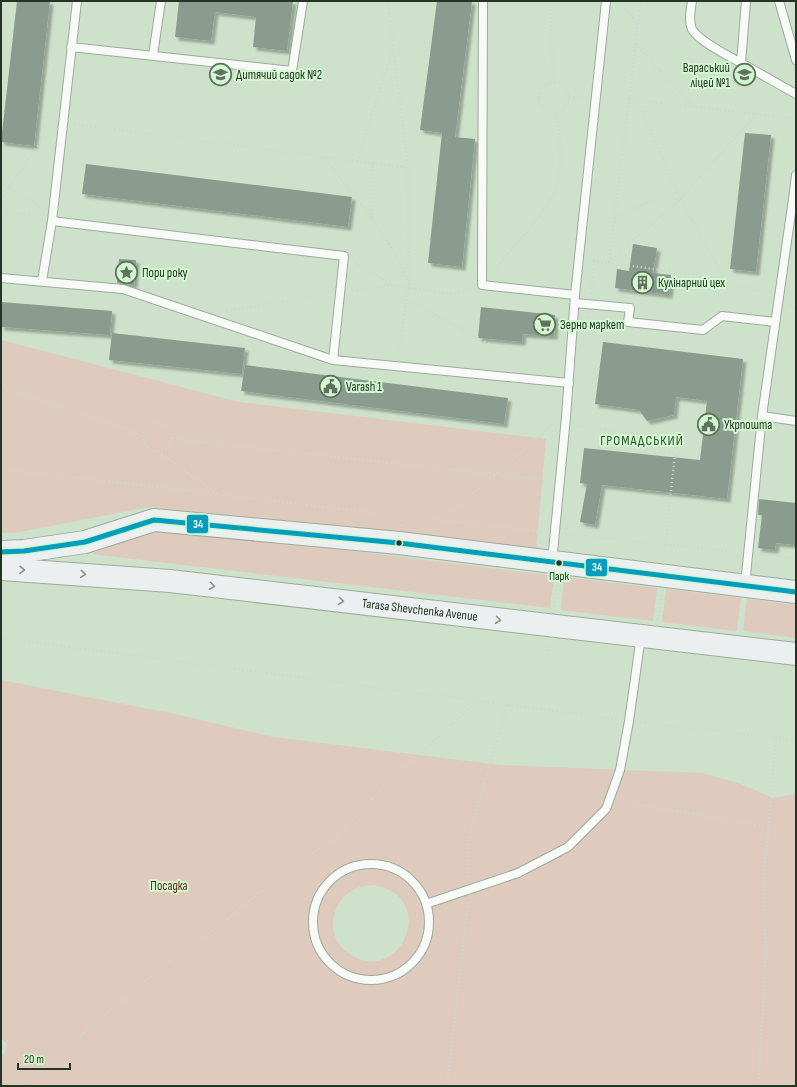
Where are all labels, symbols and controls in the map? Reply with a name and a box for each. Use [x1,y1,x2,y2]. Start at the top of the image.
place label: Вараський ліцей №1 [683,60,730,91]
school or university icon: Дитячий садок №2 [208,62,234,88]
school or university icon: Вараський ліцей №1 [732,62,758,88]
place label: Дитячий садок №2 [236,67,322,83]
place icon: Пори року [113,260,139,286]
place label: Пори року [142,265,188,281]
building icon: Кулінарний цех [630,270,656,296]
place label: Кулінарний цех [658,275,725,291]
supermarket icon: Зерно маркет [532,312,558,338]
place label: Зерно маркет [560,317,624,333]
public building icon: Varash 1 [318,374,344,400]
place label: Varash 1 [346,379,382,395]
public building icon: Укрпошта [695,412,721,438]
place label: Укрпошта [724,417,772,433]
district label: ГРОМАДСЬКИЙ [600,432,684,449]
line badge: 34 [186,514,209,534]
text: 34 [193,518,203,531]
unlabelled marker [394,538,404,548]
marker: Парк [554,558,564,568]
line badge: 34 [585,558,608,577]
text: 34 [592,561,602,574]
one-way arrow [19,566,25,574]
place label: Парк [549,569,570,584]
one-way arrow [80,570,86,579]
one-way arrow [209,582,215,591]
street label: Tarasa Shevchenka Avenue [361,595,479,625]
one-way arrow [338,597,344,606]
one-way arrow [495,615,501,624]
park label: Посадка [150,878,188,894]
scale bar [18,1045,70,1071]
text: 20 m [24,1052,44,1067]

